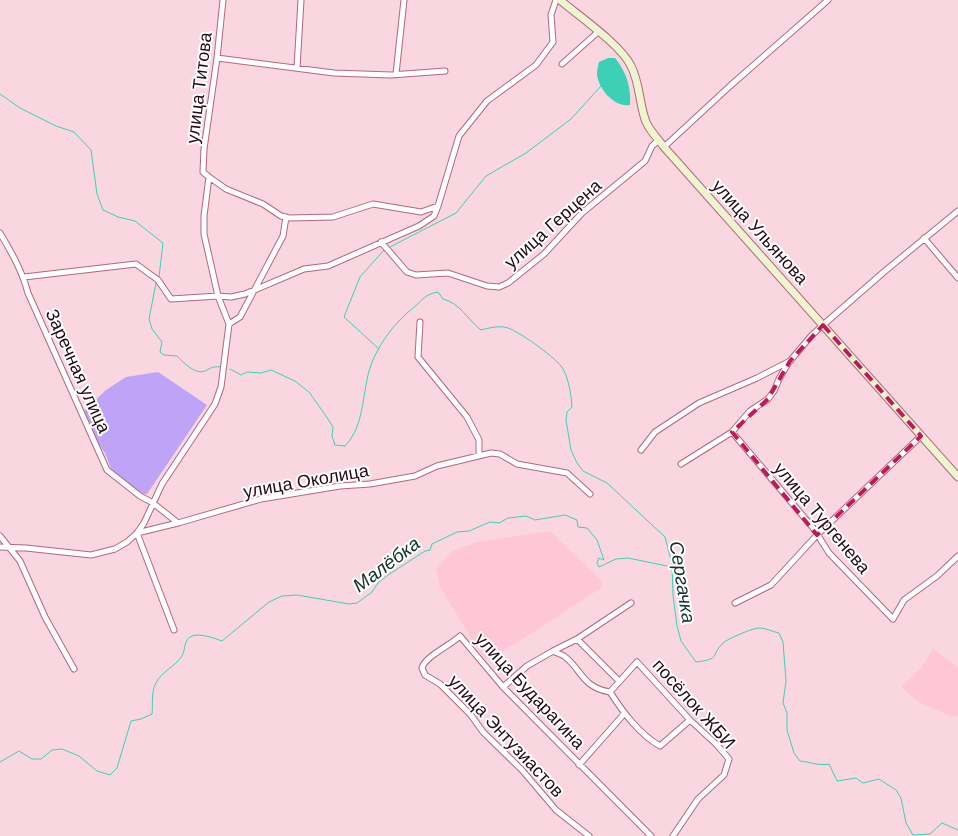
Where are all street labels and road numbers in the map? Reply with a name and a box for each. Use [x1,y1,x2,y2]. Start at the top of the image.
street label: улица Титова [180,30,218,145]
street label: улица Герцена [499,173,607,274]
street label: улица Ульянова [706,174,814,290]
street label: Заречная улица [40,305,117,438]
street label: улица Тургенева [768,457,876,580]
street label: улица Околица [241,458,372,504]
street label: улица Бударагина [470,628,591,755]
street label: посёлок ЖБИ [647,654,741,754]
street label: улица Энтузиастов [443,669,569,803]

